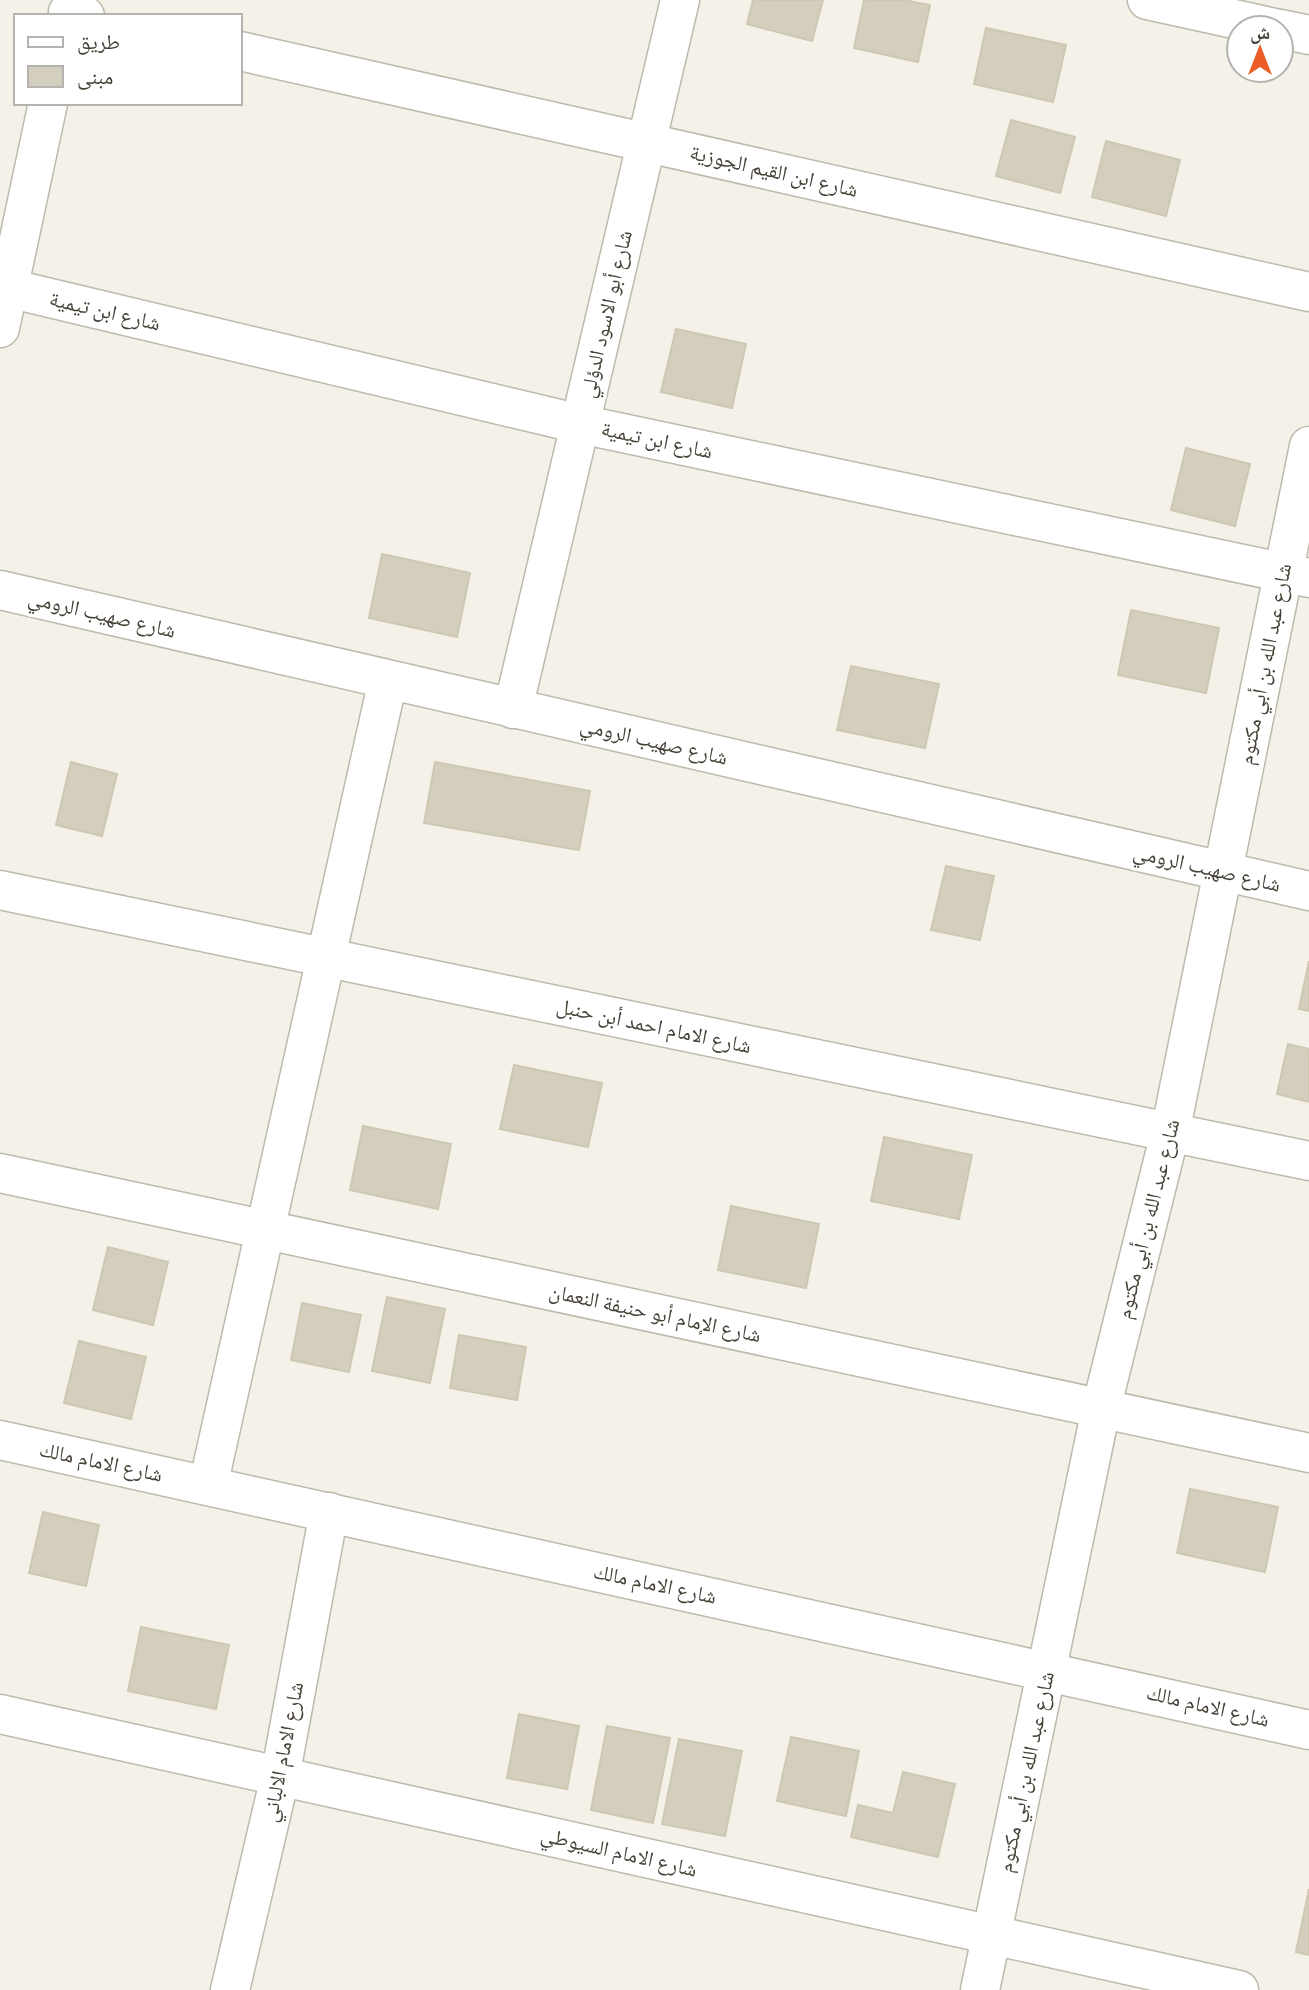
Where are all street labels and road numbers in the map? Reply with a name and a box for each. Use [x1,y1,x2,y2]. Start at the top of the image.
street label: شارع ابن القيم الجوزية [687,137,861,204]
street label: شارع أبو الاسود الدؤلي [572,227,641,401]
street label: شارع ابن تيمية [47,284,163,337]
street label: شارع ابن تيمية [599,414,715,465]
street label: شارع عبد الله بن أبي مكتوم [1231,561,1301,768]
street label: شارع صهيب الرومي [25,582,179,647]
street label: شارع صهيب الرومي [577,709,731,774]
street label: شارع صهيب الرومي [1130,836,1284,901]
street label: شارع الامام احمد أبن حنبل [554,991,754,1060]
street label: شارع عبد الله بن أبي مكتوم [1109,1116,1189,1322]
street label: شارع الإمام أبو حنيفة النعمان [546,1276,764,1349]
street label: شارع الامام مالك [37,1434,165,1489]
street label: شارع الامام مالك [591,1556,719,1611]
street label: شارع عبد الله بن أبي مكتوم [990,1669,1063,1876]
street label: شارع الامام مالك [1144,1677,1272,1734]
street label: شارع الامام الالباني [255,1679,313,1825]
street label: شارع الامام السيوطي [538,1819,700,1886]

